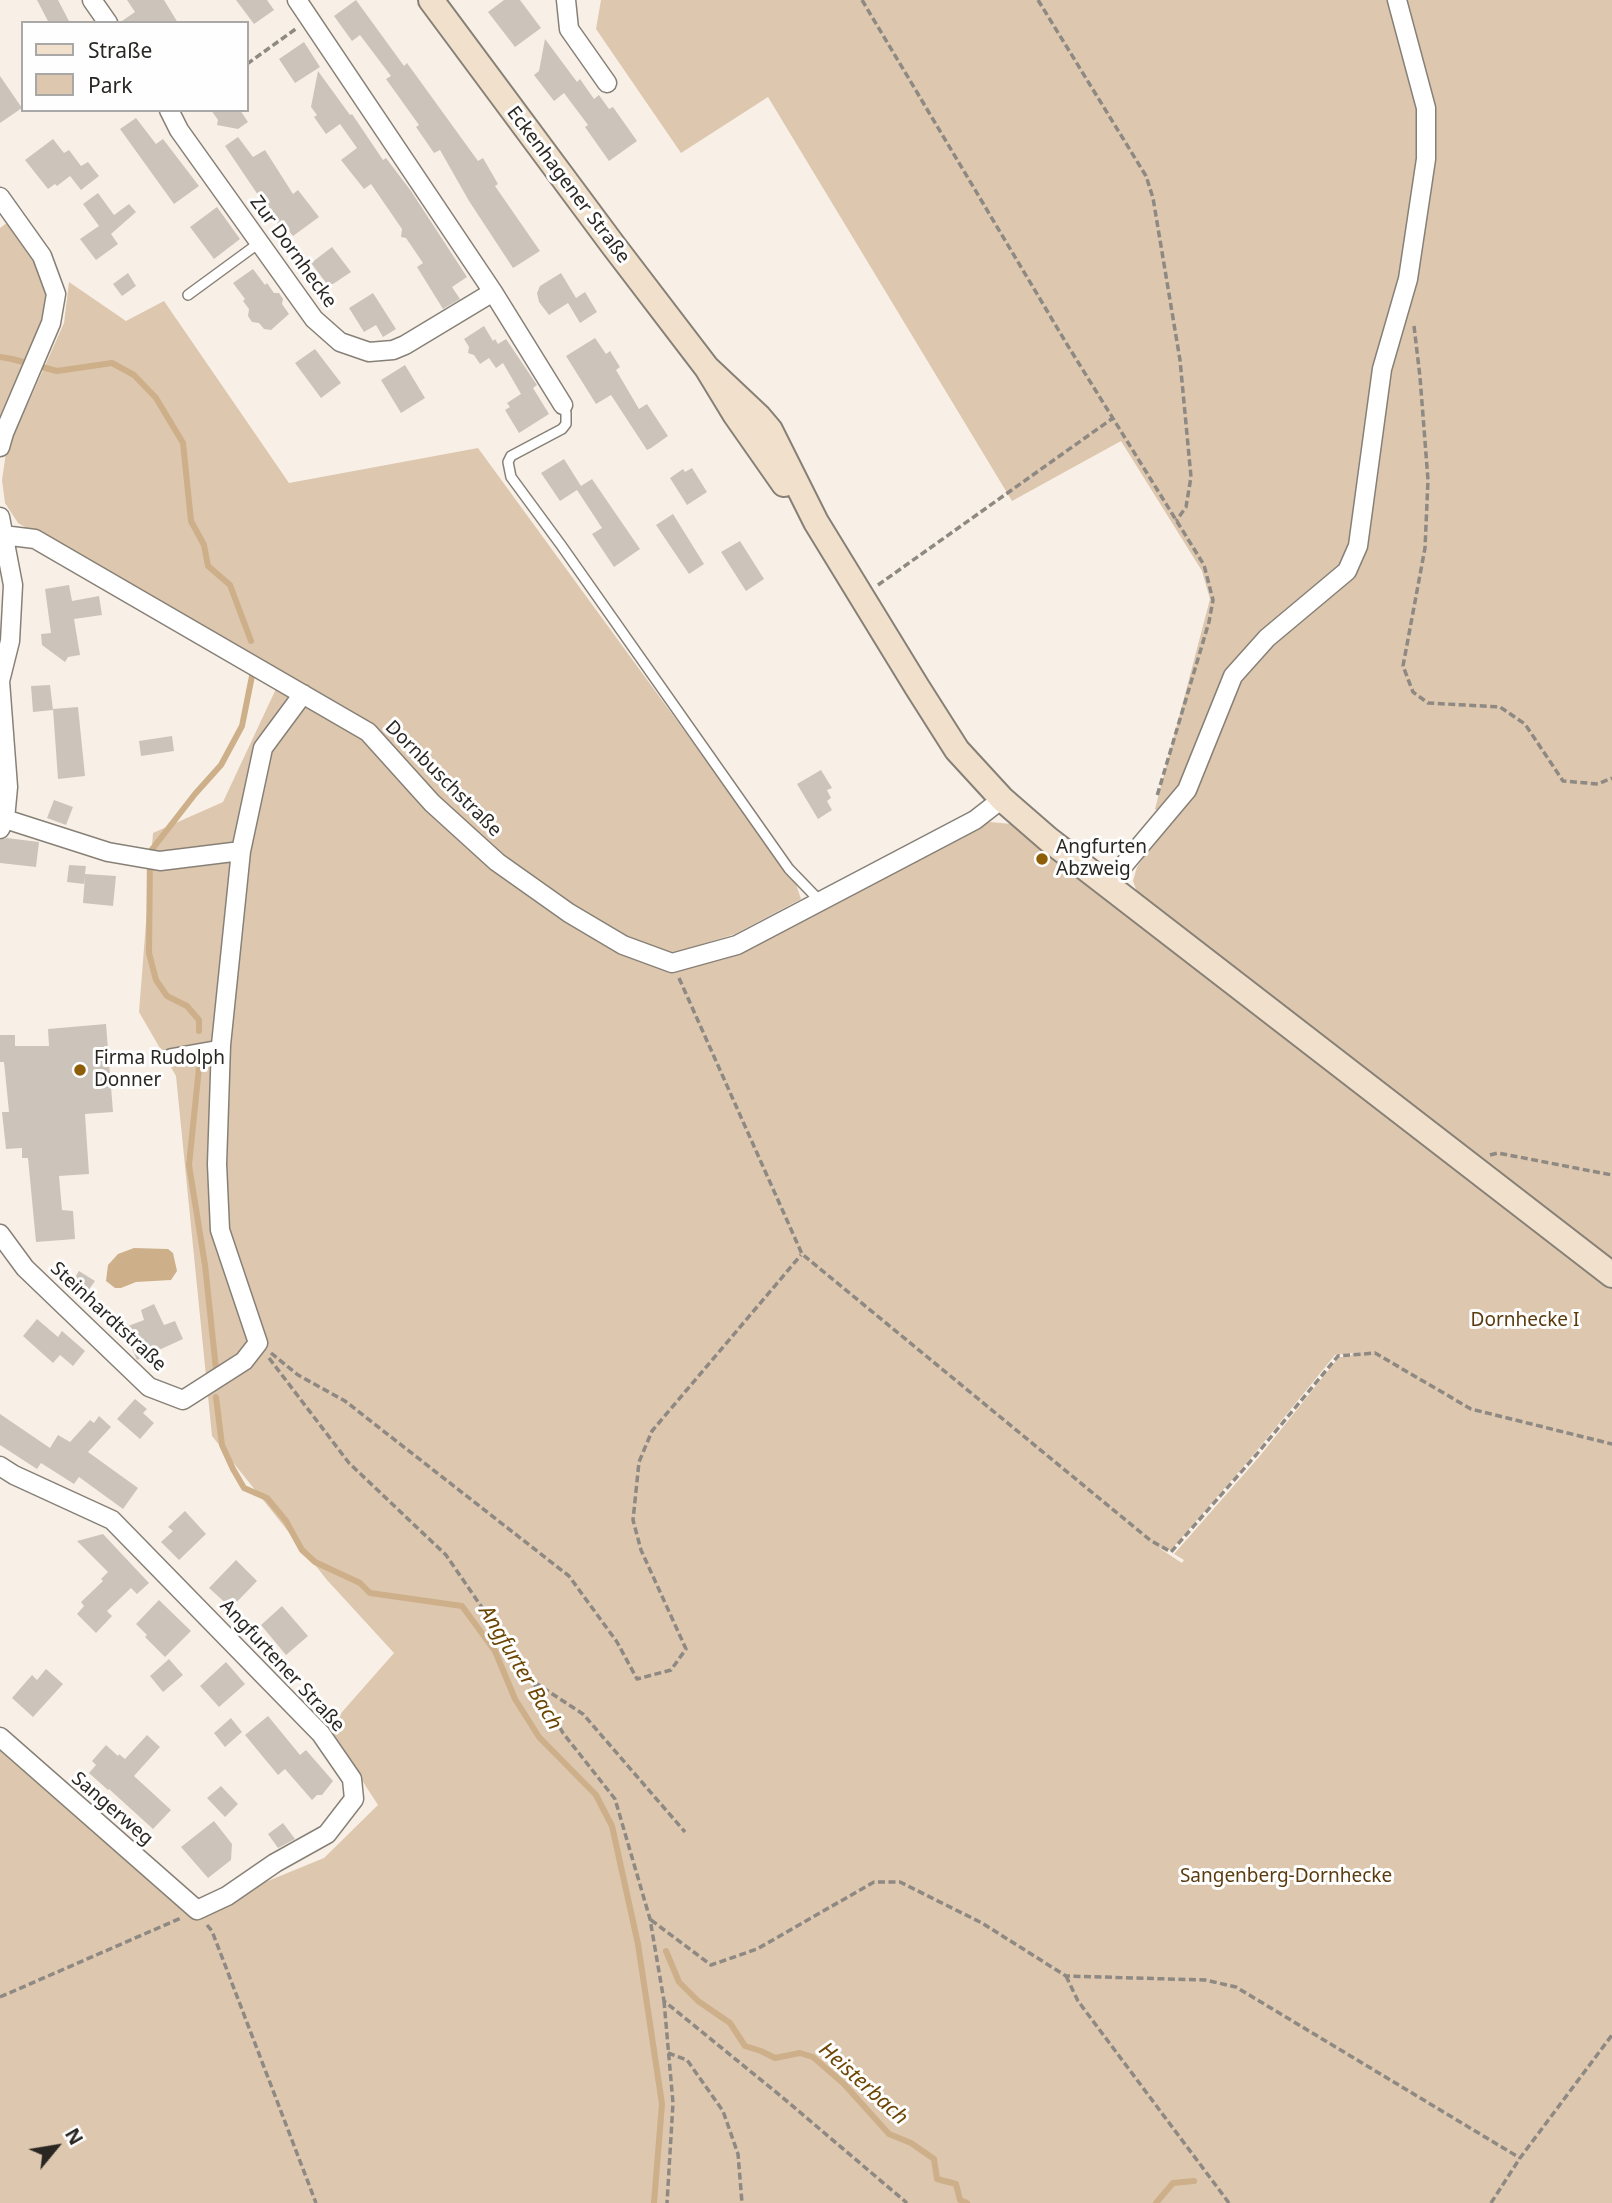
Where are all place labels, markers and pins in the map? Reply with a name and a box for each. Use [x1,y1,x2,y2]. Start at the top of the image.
place label: Angfurten Abzweig [1056,837,1147,881]
marker: Angfurten Abzweig [1034,851,1050,867]
place label: Firma Rudolph Donner [94,1048,225,1092]
marker: Firma Rudolph Donner [72,1062,88,1078]

